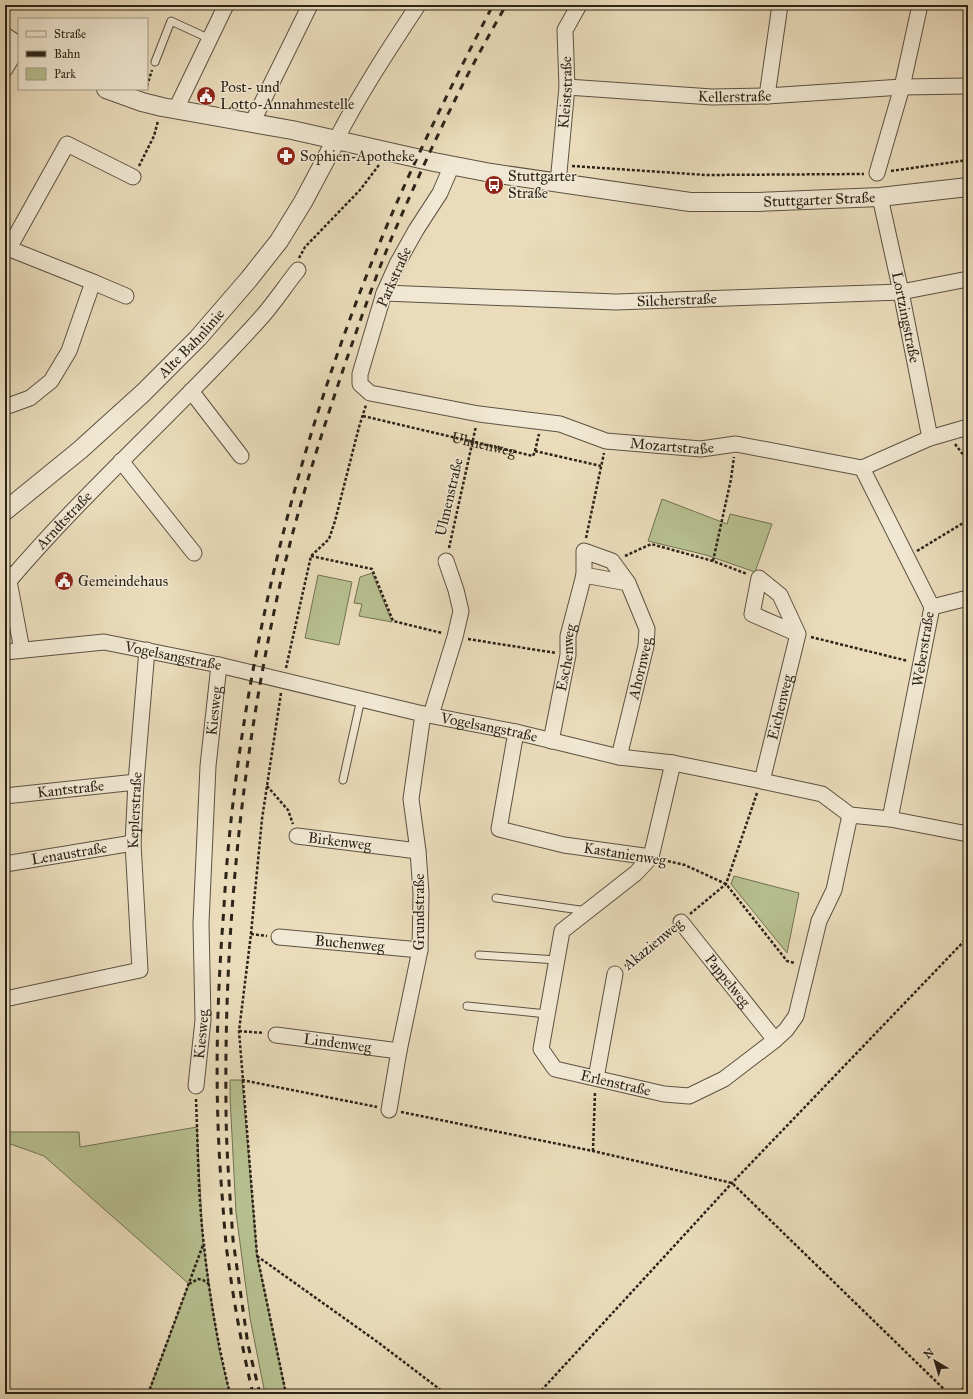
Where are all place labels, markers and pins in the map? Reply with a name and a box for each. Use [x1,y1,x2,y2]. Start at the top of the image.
place label: Post- und Lotto-Annahmestelle [220,78,354,113]
public building icon: Post- und Lotto-Annahmestelle [195,85,217,107]
pharmacy icon: Sophien-Apotheke [275,145,297,167]
place label: Sophien-Apotheke [300,147,415,165]
place label: Stuttgarter Straße [508,167,577,202]
bus stop icon: Stuttgarter Straße [483,174,505,196]
public building icon: Gemeindehaus [53,570,75,592]
place label: Gemeindehaus [78,572,168,590]

